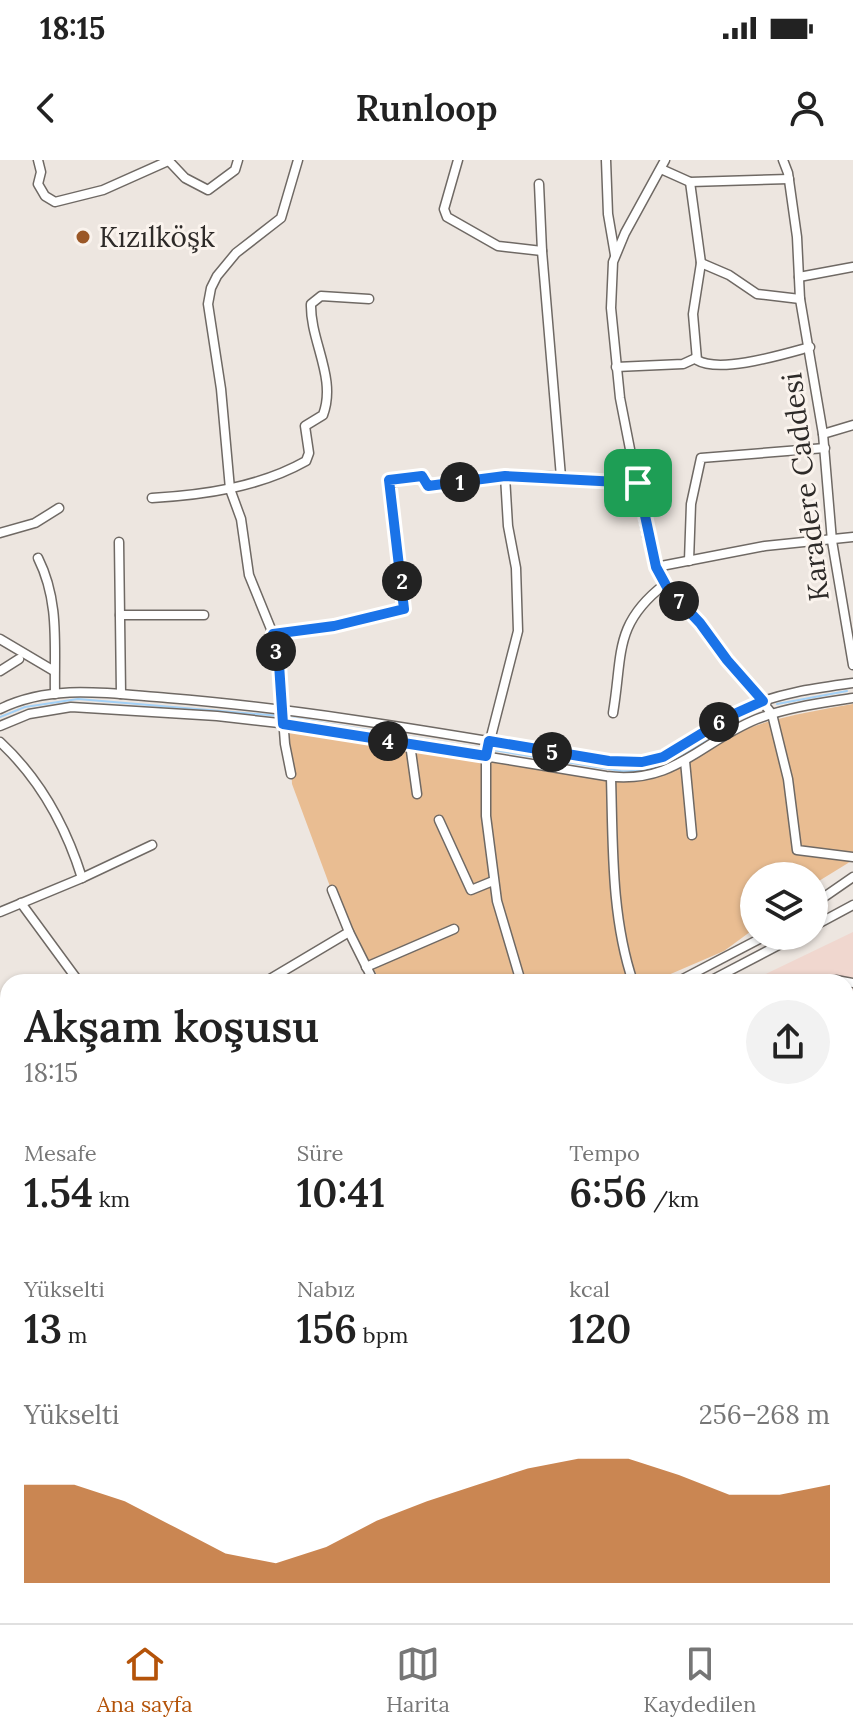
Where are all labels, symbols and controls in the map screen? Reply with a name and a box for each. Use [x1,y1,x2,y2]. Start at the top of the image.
text: 18:15 [40,9,105,47]
text: Runloop [355,85,498,131]
icon: back [24,86,68,130]
icon: person [785,86,829,130]
place label: Kızılköşk [99,219,215,255]
marker: Kızılköşk [74,228,92,246]
street label: Karadere Caddesi [773,371,837,603]
pin [604,449,672,517]
icon: arrive [616,461,660,505]
pin: 1 [440,462,480,502]
text: 1 [456,468,464,496]
pin: 2 [382,561,422,601]
text: 2 [396,567,408,595]
pin: 7 [659,581,699,621]
text: 7 [674,587,684,615]
pin: 3 [256,631,296,671]
text: 3 [270,637,282,665]
pin: 6 [699,702,739,742]
text: 6 [713,708,725,736]
pin: 4 [368,721,408,761]
text: 4 [382,727,394,755]
pin: 5 [532,732,572,772]
text: 5 [546,738,558,766]
map controls [740,862,828,950]
button: layers [740,862,828,950]
text: Akşam koşusu [24,998,319,1054]
button: share [746,1000,830,1084]
text: 18:15 [24,1056,78,1089]
text: Mesafe [24,1139,97,1167]
text: Süre [297,1139,343,1167]
text: Tempo [569,1139,640,1167]
text: 1.54 [24,1167,93,1218]
text: 10:41 [297,1167,385,1218]
text: 6:56 [569,1167,647,1218]
text: km [93,1185,130,1213]
text: /km [647,1185,700,1213]
text: Yükselti [24,1275,105,1303]
text: Nabız [297,1275,355,1303]
text: kcal [569,1275,610,1303]
text: 13 [24,1303,62,1354]
text: 156 [297,1303,357,1354]
text: 120 [569,1303,632,1354]
text: m [62,1321,88,1349]
text: bpm [357,1321,408,1349]
text: Yükselti [24,1398,119,1431]
text: 256–268 m [699,1398,830,1431]
tab: Ana sayfa [97,1642,193,1718]
tab: Harita [386,1642,450,1718]
tab: Kaydedilen [643,1642,756,1718]

